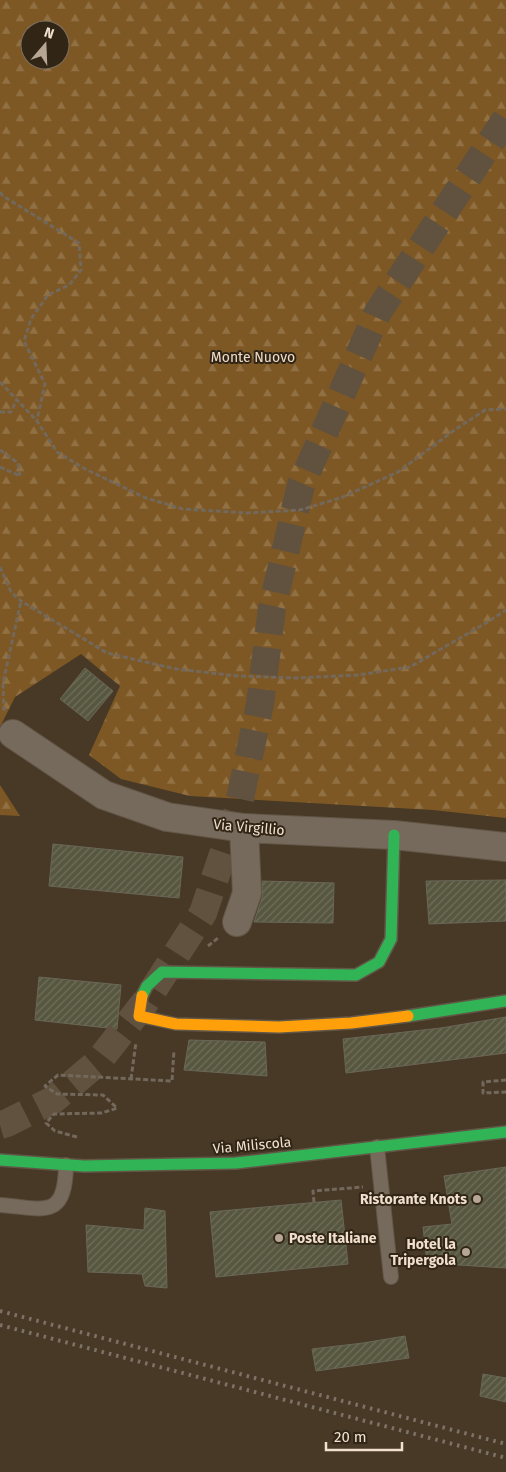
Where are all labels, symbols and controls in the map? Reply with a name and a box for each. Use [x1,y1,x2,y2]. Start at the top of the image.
north arrow [20,20,70,70]
text: N [42,24,56,43]
park label: Monte Nuovo [211,349,295,366]
street label: Via Virgillio [213,816,285,839]
street label: Via Miliscola [212,1134,292,1157]
place label: Ristorante Knots [360,1191,467,1208]
marker: Ristorante Knots [471,1193,483,1205]
place label: Poste Italiane [289,1230,377,1247]
marker: Poste Italiane [273,1232,285,1244]
place label: Hotel la Tripergola [390,1236,456,1269]
marker: Hotel la Tripergola [460,1246,472,1258]
scale bar [326,1420,402,1452]
text: 20 m [334,1428,367,1446]

